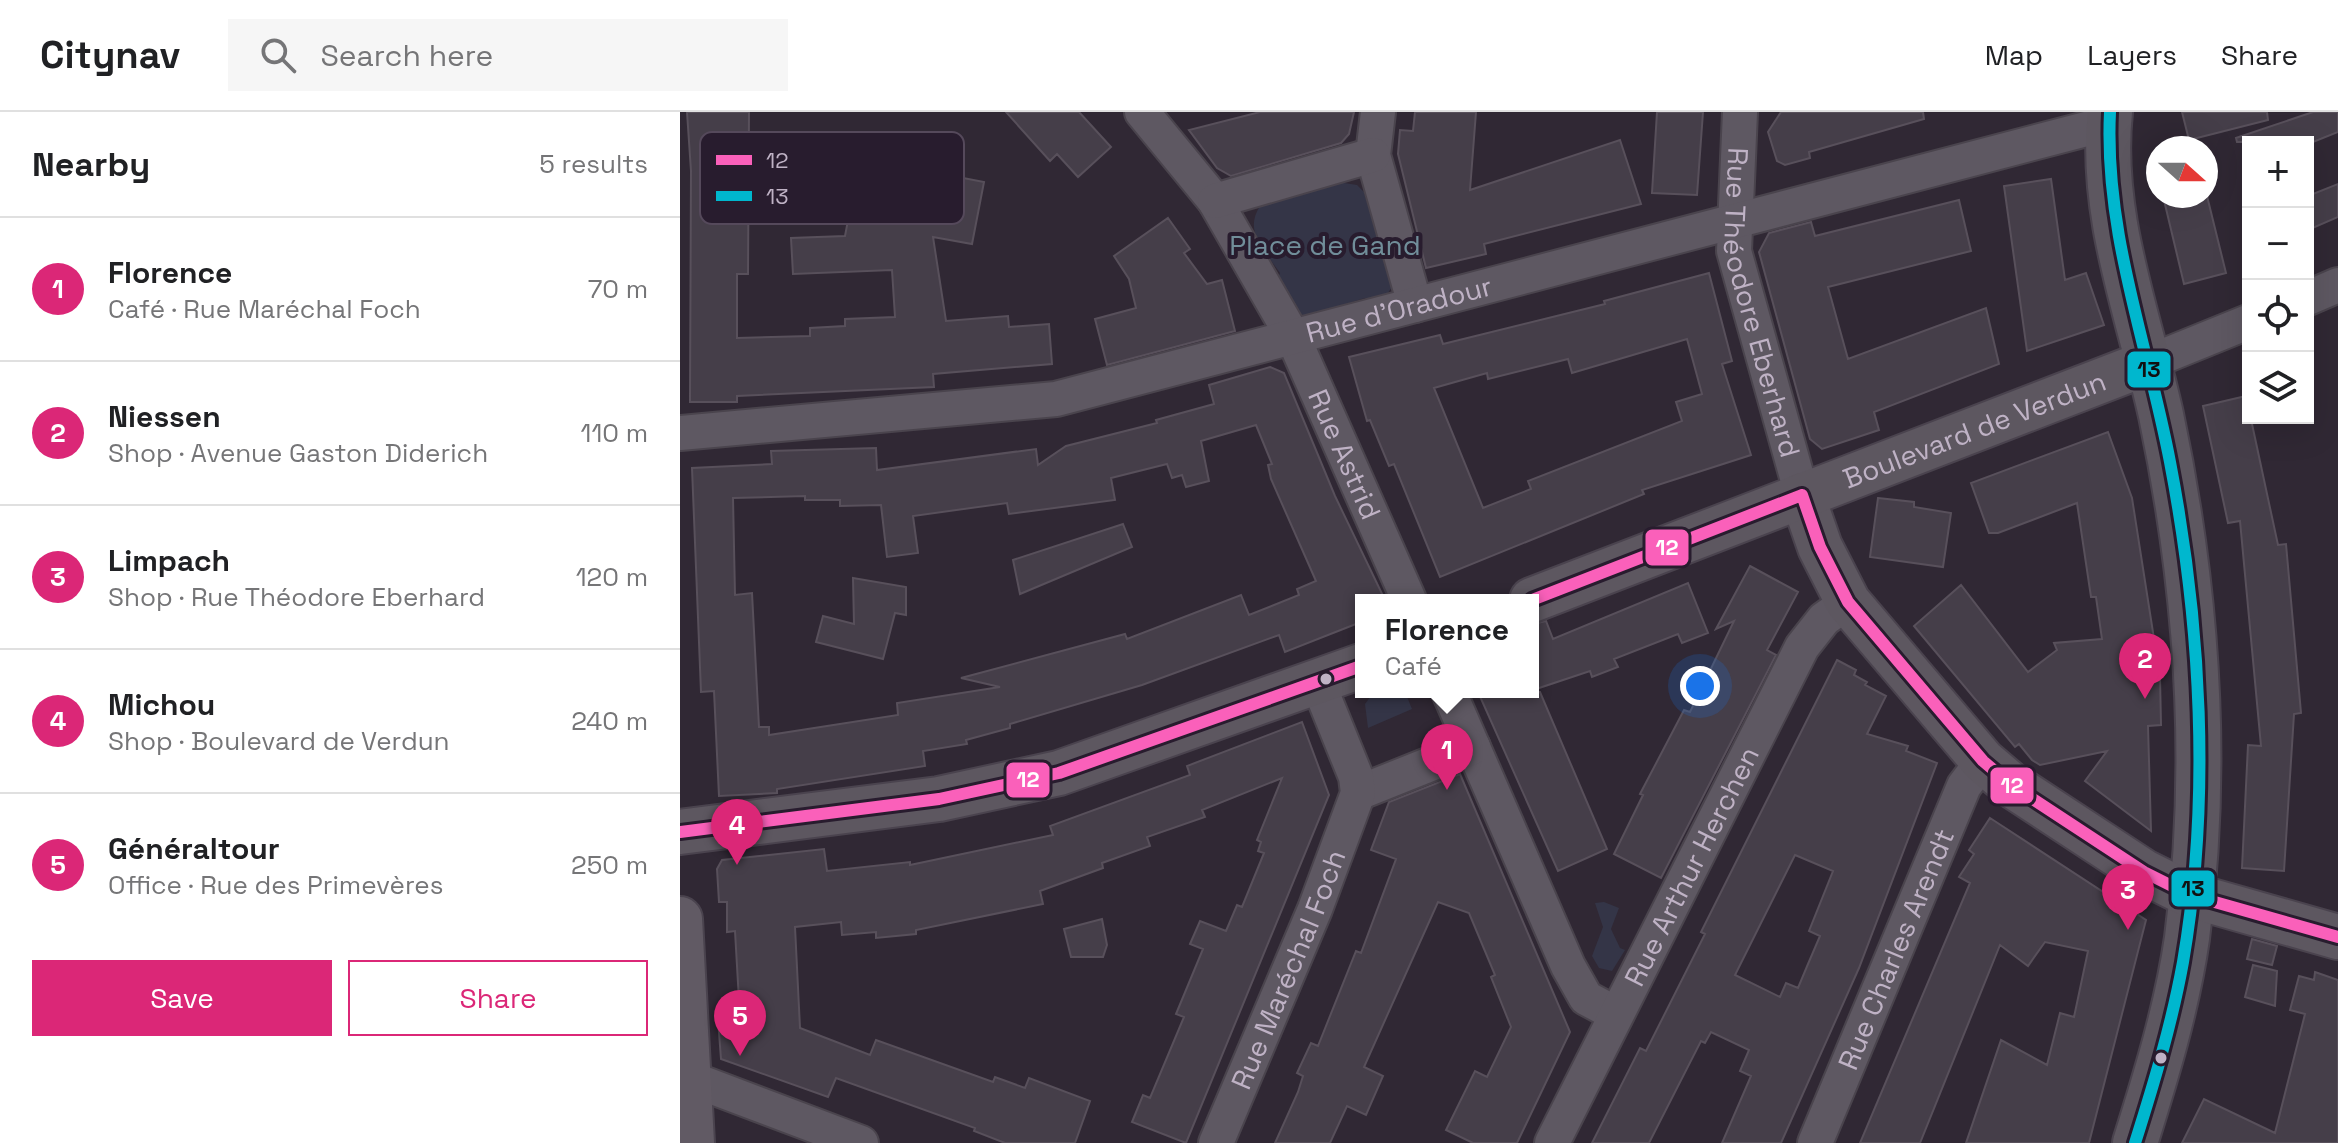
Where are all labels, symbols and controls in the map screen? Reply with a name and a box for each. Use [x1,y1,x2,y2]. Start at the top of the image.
search box [228,19,788,91]
text: Citynav [40,31,180,79]
icon: search [256,33,300,77]
text: Search here [320,36,493,75]
text: Map [1985,37,2043,73]
text: Layers [2087,37,2177,73]
text: Share [2221,37,2298,73]
legend [700,132,964,224]
north arrow [2146,136,2218,208]
map controls [2242,136,2314,424]
button: + [2242,136,2314,208]
text: Nearby [32,143,150,186]
text: 12 [766,146,788,174]
text: 5 results [539,147,648,181]
street label: Rue Théodore Eberhard [1716,147,1809,461]
text: 13 [766,182,788,210]
button: − [2242,208,2314,280]
park label: Place de Gand [1229,227,1421,263]
text: Florence [108,253,232,292]
street label: Rue d'Oradour [1302,267,1496,351]
text: 1 [52,272,64,306]
text: 70 m [588,272,648,306]
button: locate [2242,280,2314,352]
text: Café · Rue Maréchal Foch [108,292,421,326]
line badge: 13 [2126,350,2172,389]
button: layers [2242,352,2314,424]
text: 13 [2137,355,2161,383]
street label: Boulevard de Verdun [1838,363,2111,496]
street label: Rue Astrid [1300,384,1389,525]
text: Niessen [108,397,221,436]
text: 2 [50,416,66,450]
text: 110 m [581,416,648,450]
text: Shop · Avenue Gaston Diderich [108,436,488,470]
line badge: 12 [1644,528,1690,567]
text: 12 [1655,533,1679,561]
text: Limpach [108,541,230,580]
text: 3 [50,560,66,594]
text: 120 m [576,560,648,594]
text: Shop · Rue Théodore Eberhard [108,580,485,614]
popup [1355,594,1539,698]
text: Florence [1385,610,1509,649]
pin: 2 [2119,633,2171,699]
text: Café [1385,649,1442,683]
your location [1680,666,1720,706]
unlabelled marker [1318,671,1334,687]
text: Michou [108,685,215,724]
text: 4 [50,704,66,738]
text: 240 m [571,704,648,738]
text: Shop · Boulevard de Verdun [108,724,450,758]
pin: 1 [1421,724,1473,790]
street label: Rue Arthur Herchen [1616,740,1767,992]
line badge: 12 [1005,761,1051,799]
text: 12 [1016,765,1040,793]
line badge: 12 [1989,766,2035,805]
text: 12 [2000,771,2024,799]
pin: 4 [711,799,763,865]
street label: Rue Charles Arendt [1830,823,1962,1075]
text: Généraltour [108,829,280,868]
street label: Rue Maréchal Foch [1223,845,1353,1095]
text: 5 [50,848,66,882]
text: 250 m [571,848,648,882]
pin: 3 [2102,864,2154,930]
text: Office · Rue des Primevères [108,868,443,902]
line badge: 13 [2170,869,2216,908]
text: 13 [2181,874,2205,902]
button: Save [32,960,332,1036]
button: Share [348,960,648,1036]
pin: 5 [714,990,766,1056]
unlabelled marker [2153,1050,2169,1066]

